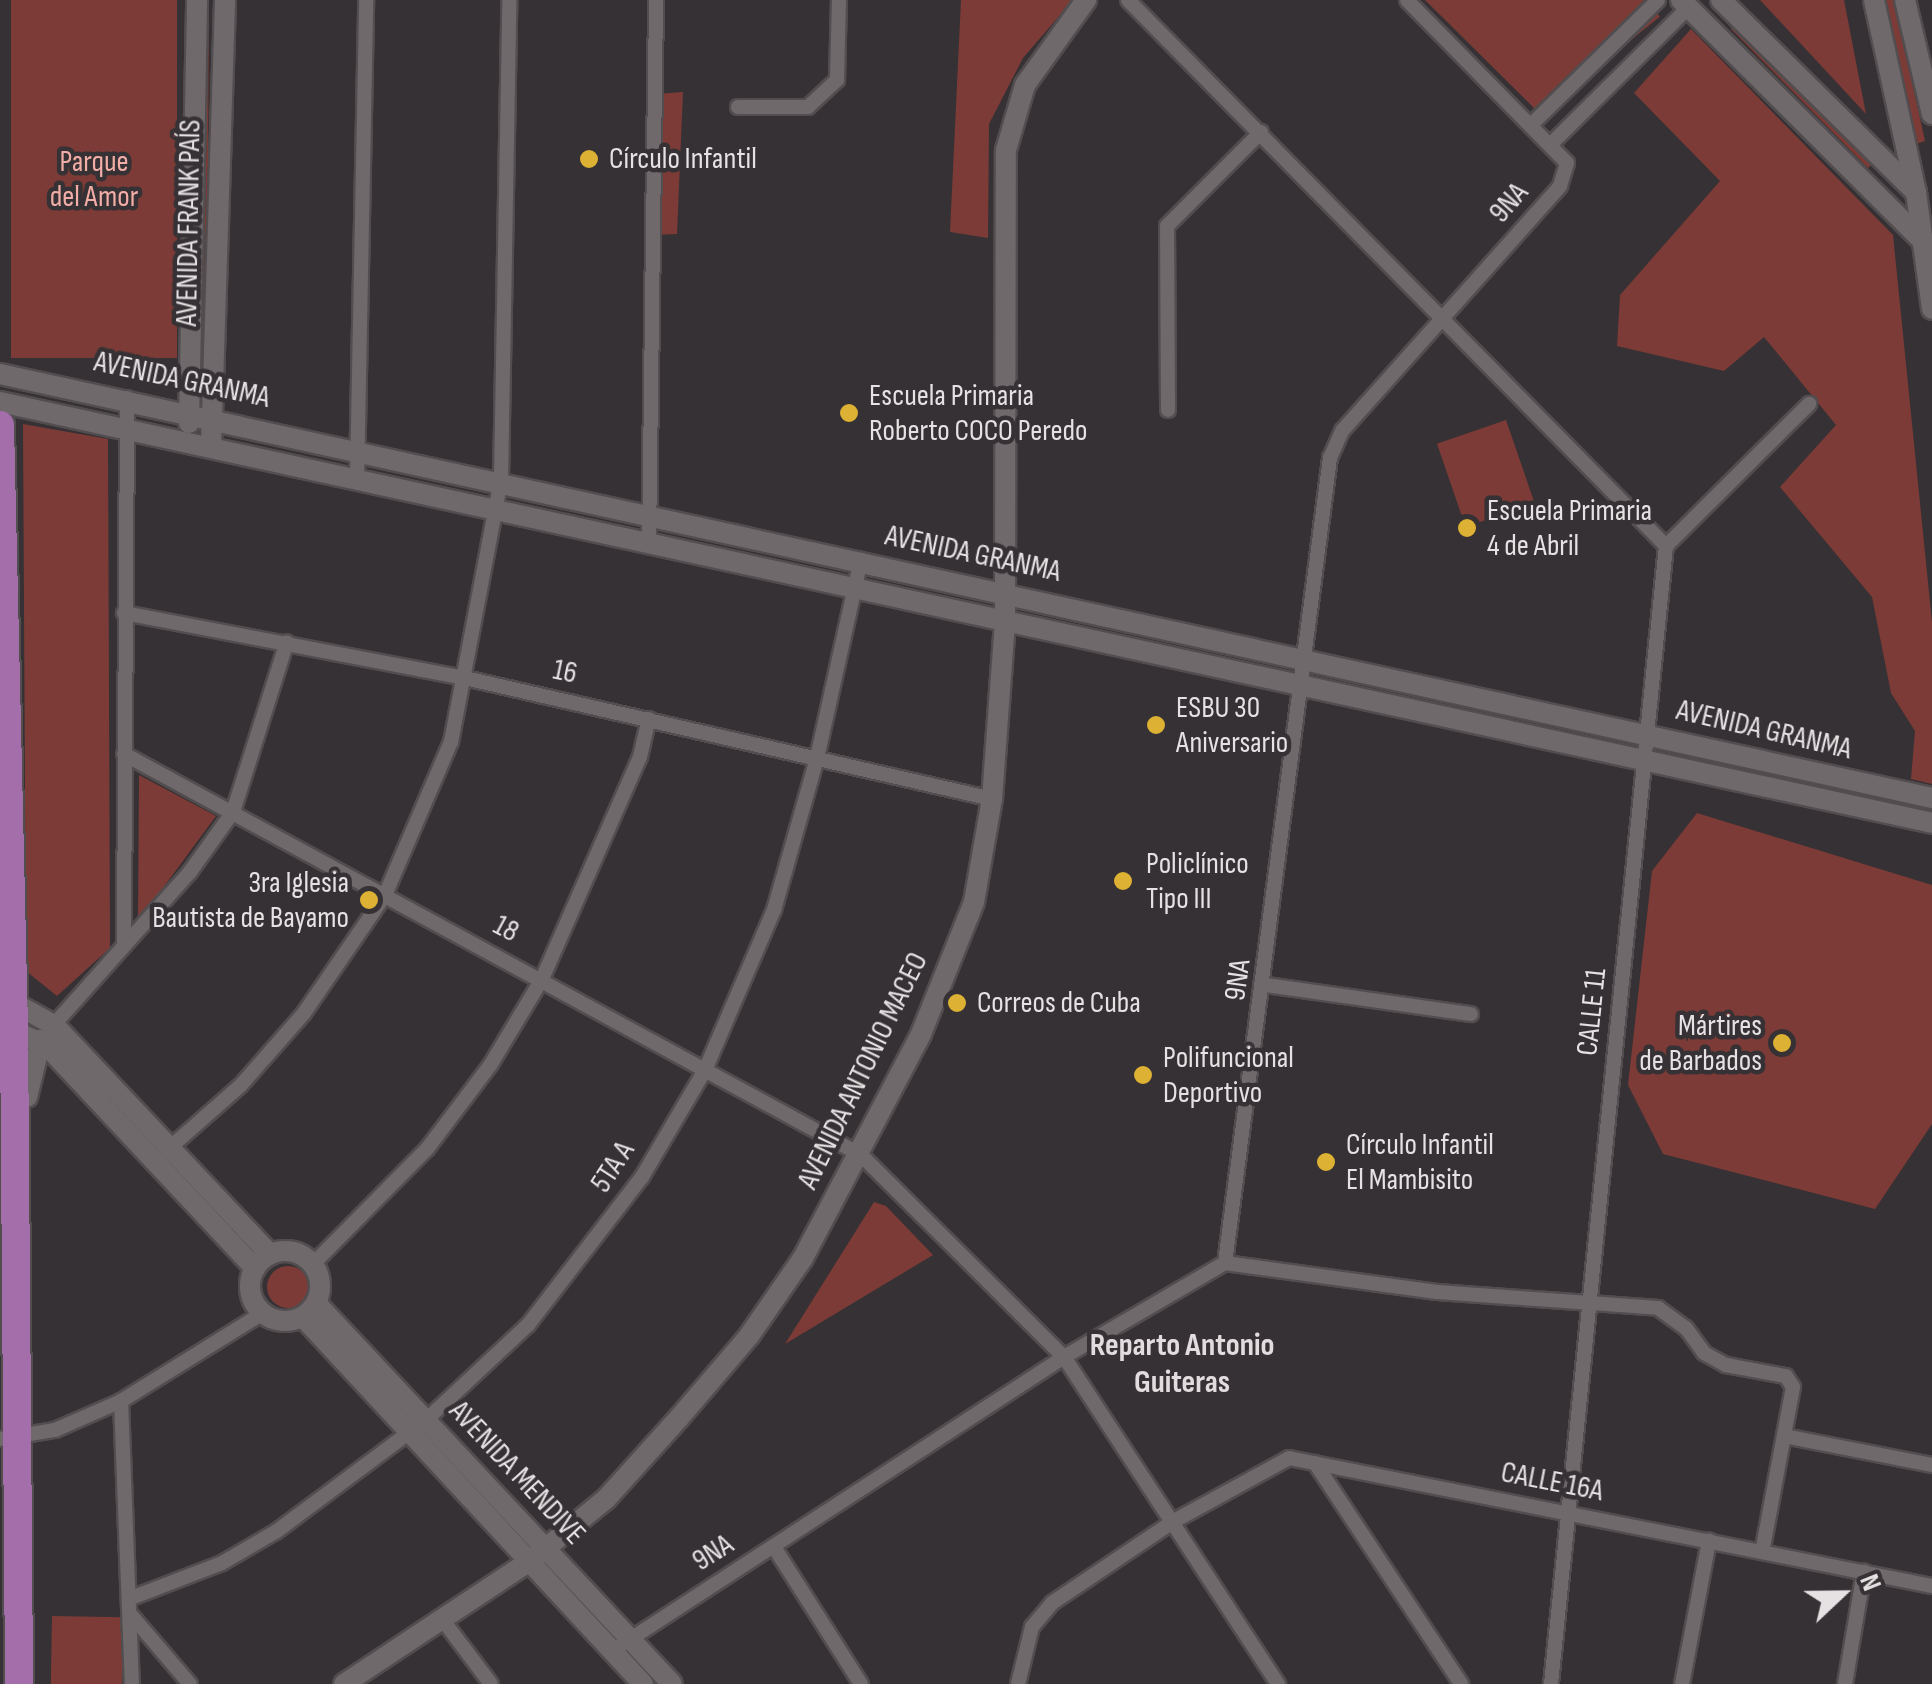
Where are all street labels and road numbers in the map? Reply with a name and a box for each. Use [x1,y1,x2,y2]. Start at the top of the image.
street label: AVENIDA FRANK PAÍS [169,119,209,327]
street label: 9NA [1482,176,1536,230]
street label: AVENIDA GRANMA [91,344,273,416]
street label: AVENIDA GRANMA [882,518,1064,590]
street label: 16 [550,652,580,692]
street label: AVENIDA GRANMA [1673,692,1855,768]
street label: 18 [487,908,525,950]
street label: AVENIDA ANTONIO MACEO [790,947,936,1195]
street label: 9NA [1217,957,1259,1003]
street label: CALLE 11 [1570,966,1614,1058]
street label: 5TA A [583,1135,643,1199]
street label: AVENIDA MENDIVE [441,1394,593,1552]
street label: CALLE 16A [1498,1454,1606,1510]
street label: 9NA [686,1527,740,1579]

